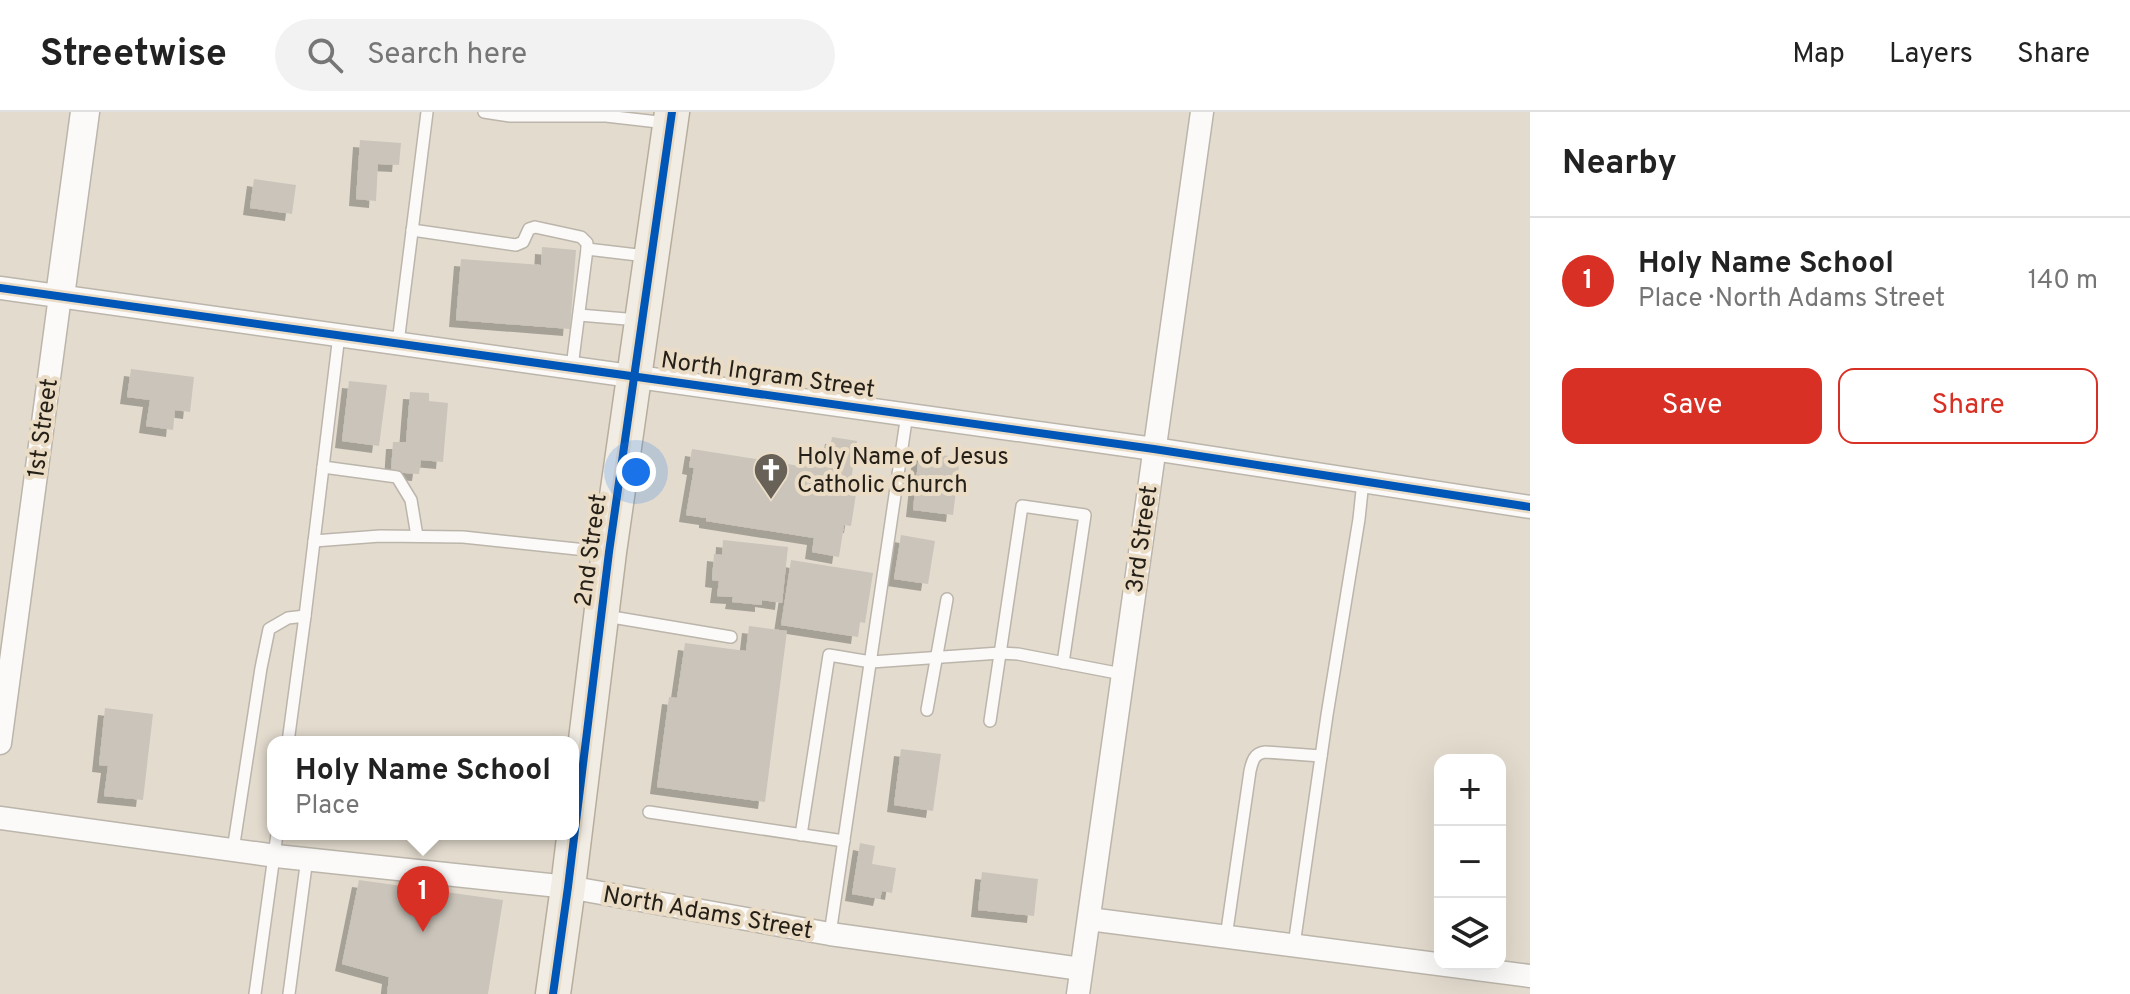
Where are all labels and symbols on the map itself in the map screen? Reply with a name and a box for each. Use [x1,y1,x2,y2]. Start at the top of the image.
street label: North Ingram Street [659,346,877,406]
street label: 1st Street [22,377,66,480]
place label: Holy Name of Jesus Catholic Church [797,443,1009,501]
church icon: Holy Name of Jesus Catholic Church [752,451,790,501]
your location [616,452,656,492]
street label: 3rd Street [1121,484,1165,595]
street label: 2nd Street [569,492,615,609]
pin: 1 [397,866,449,932]
street label: North Adams Street [600,881,815,947]

